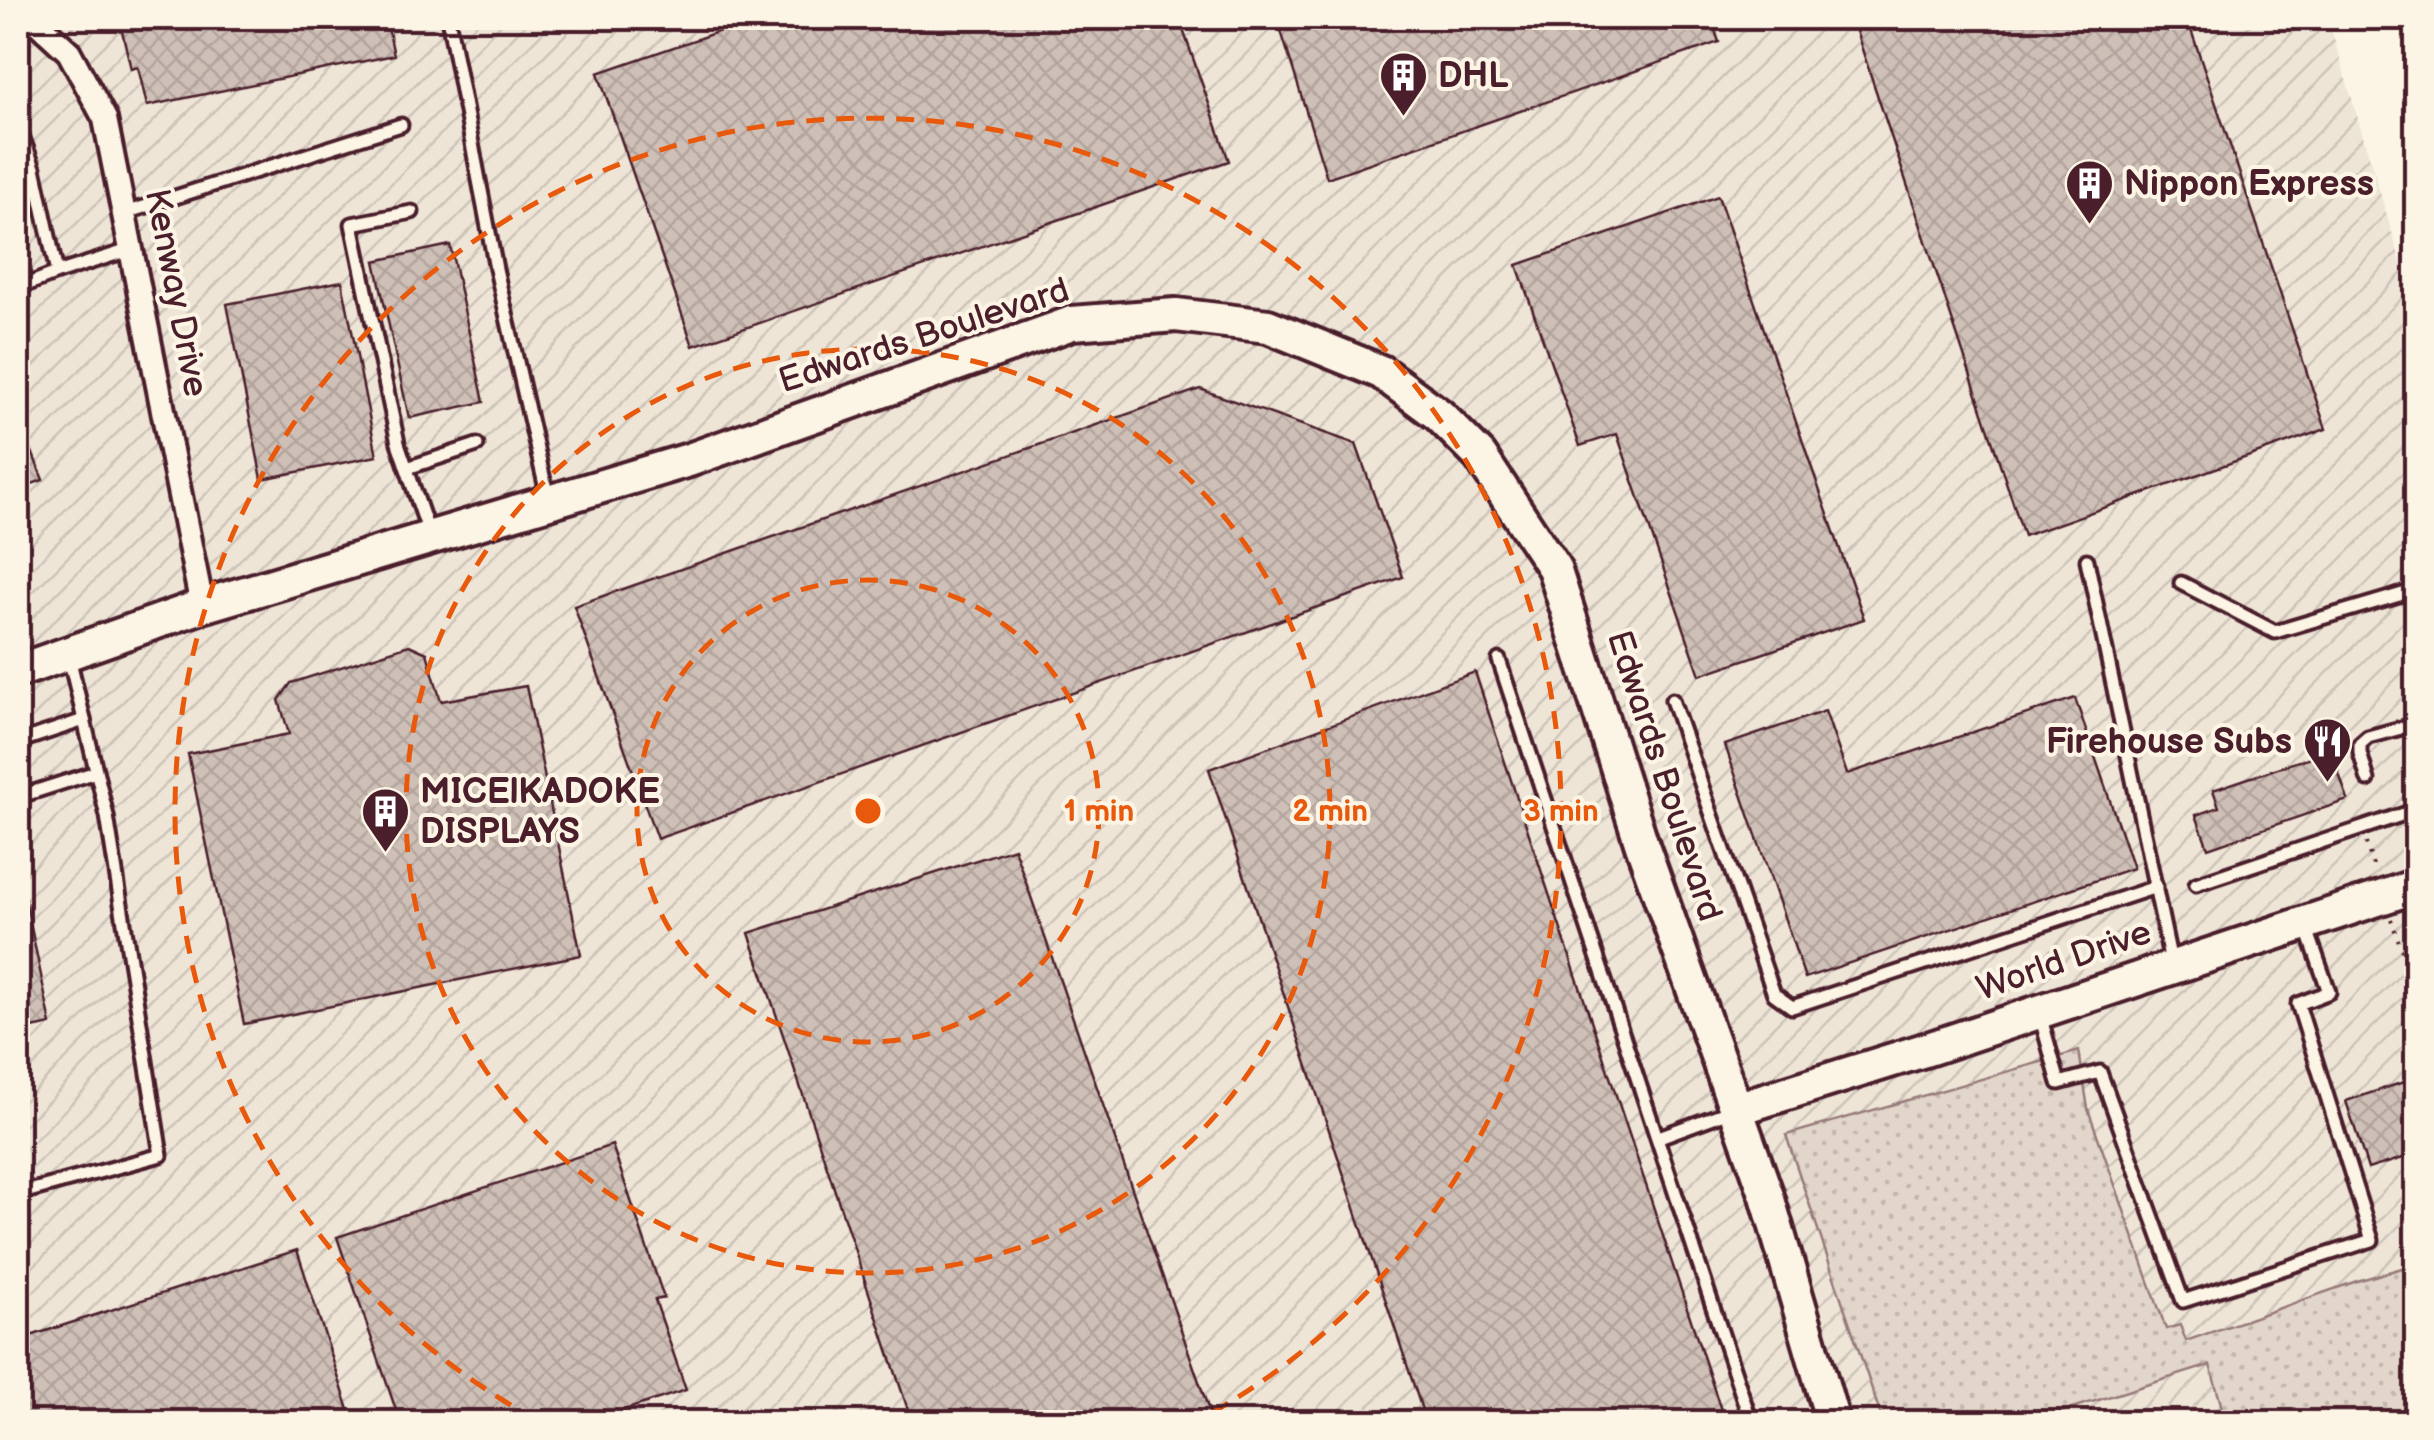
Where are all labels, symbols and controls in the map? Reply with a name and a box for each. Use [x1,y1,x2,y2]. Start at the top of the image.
building icon: DHL [1377,50,1429,118]
place label: DHL [1438,55,1508,98]
building icon: Nippon Express [2063,158,2115,226]
place label: Nippon Express [2124,163,2374,206]
street label: Kenway Drive [135,185,217,401]
street label: Edwards Boulevard [773,269,1075,403]
street label: Edwards Boulevard [1597,625,1731,927]
restaurant icon: Firehouse Subs [2301,716,2353,784]
place label: Firehouse Subs [2046,721,2292,764]
place label: MICE|KADOKE DISPLAYS [420,771,660,854]
building icon: MICE|KADOKE DISPLAYS [359,786,411,854]
centre of rings [850,793,886,829]
text: 1 min [1064,794,1134,830]
text: 2 min [1292,794,1368,830]
text: 3 min [1523,794,1599,830]
street label: World Drive [1971,911,2157,1011]

